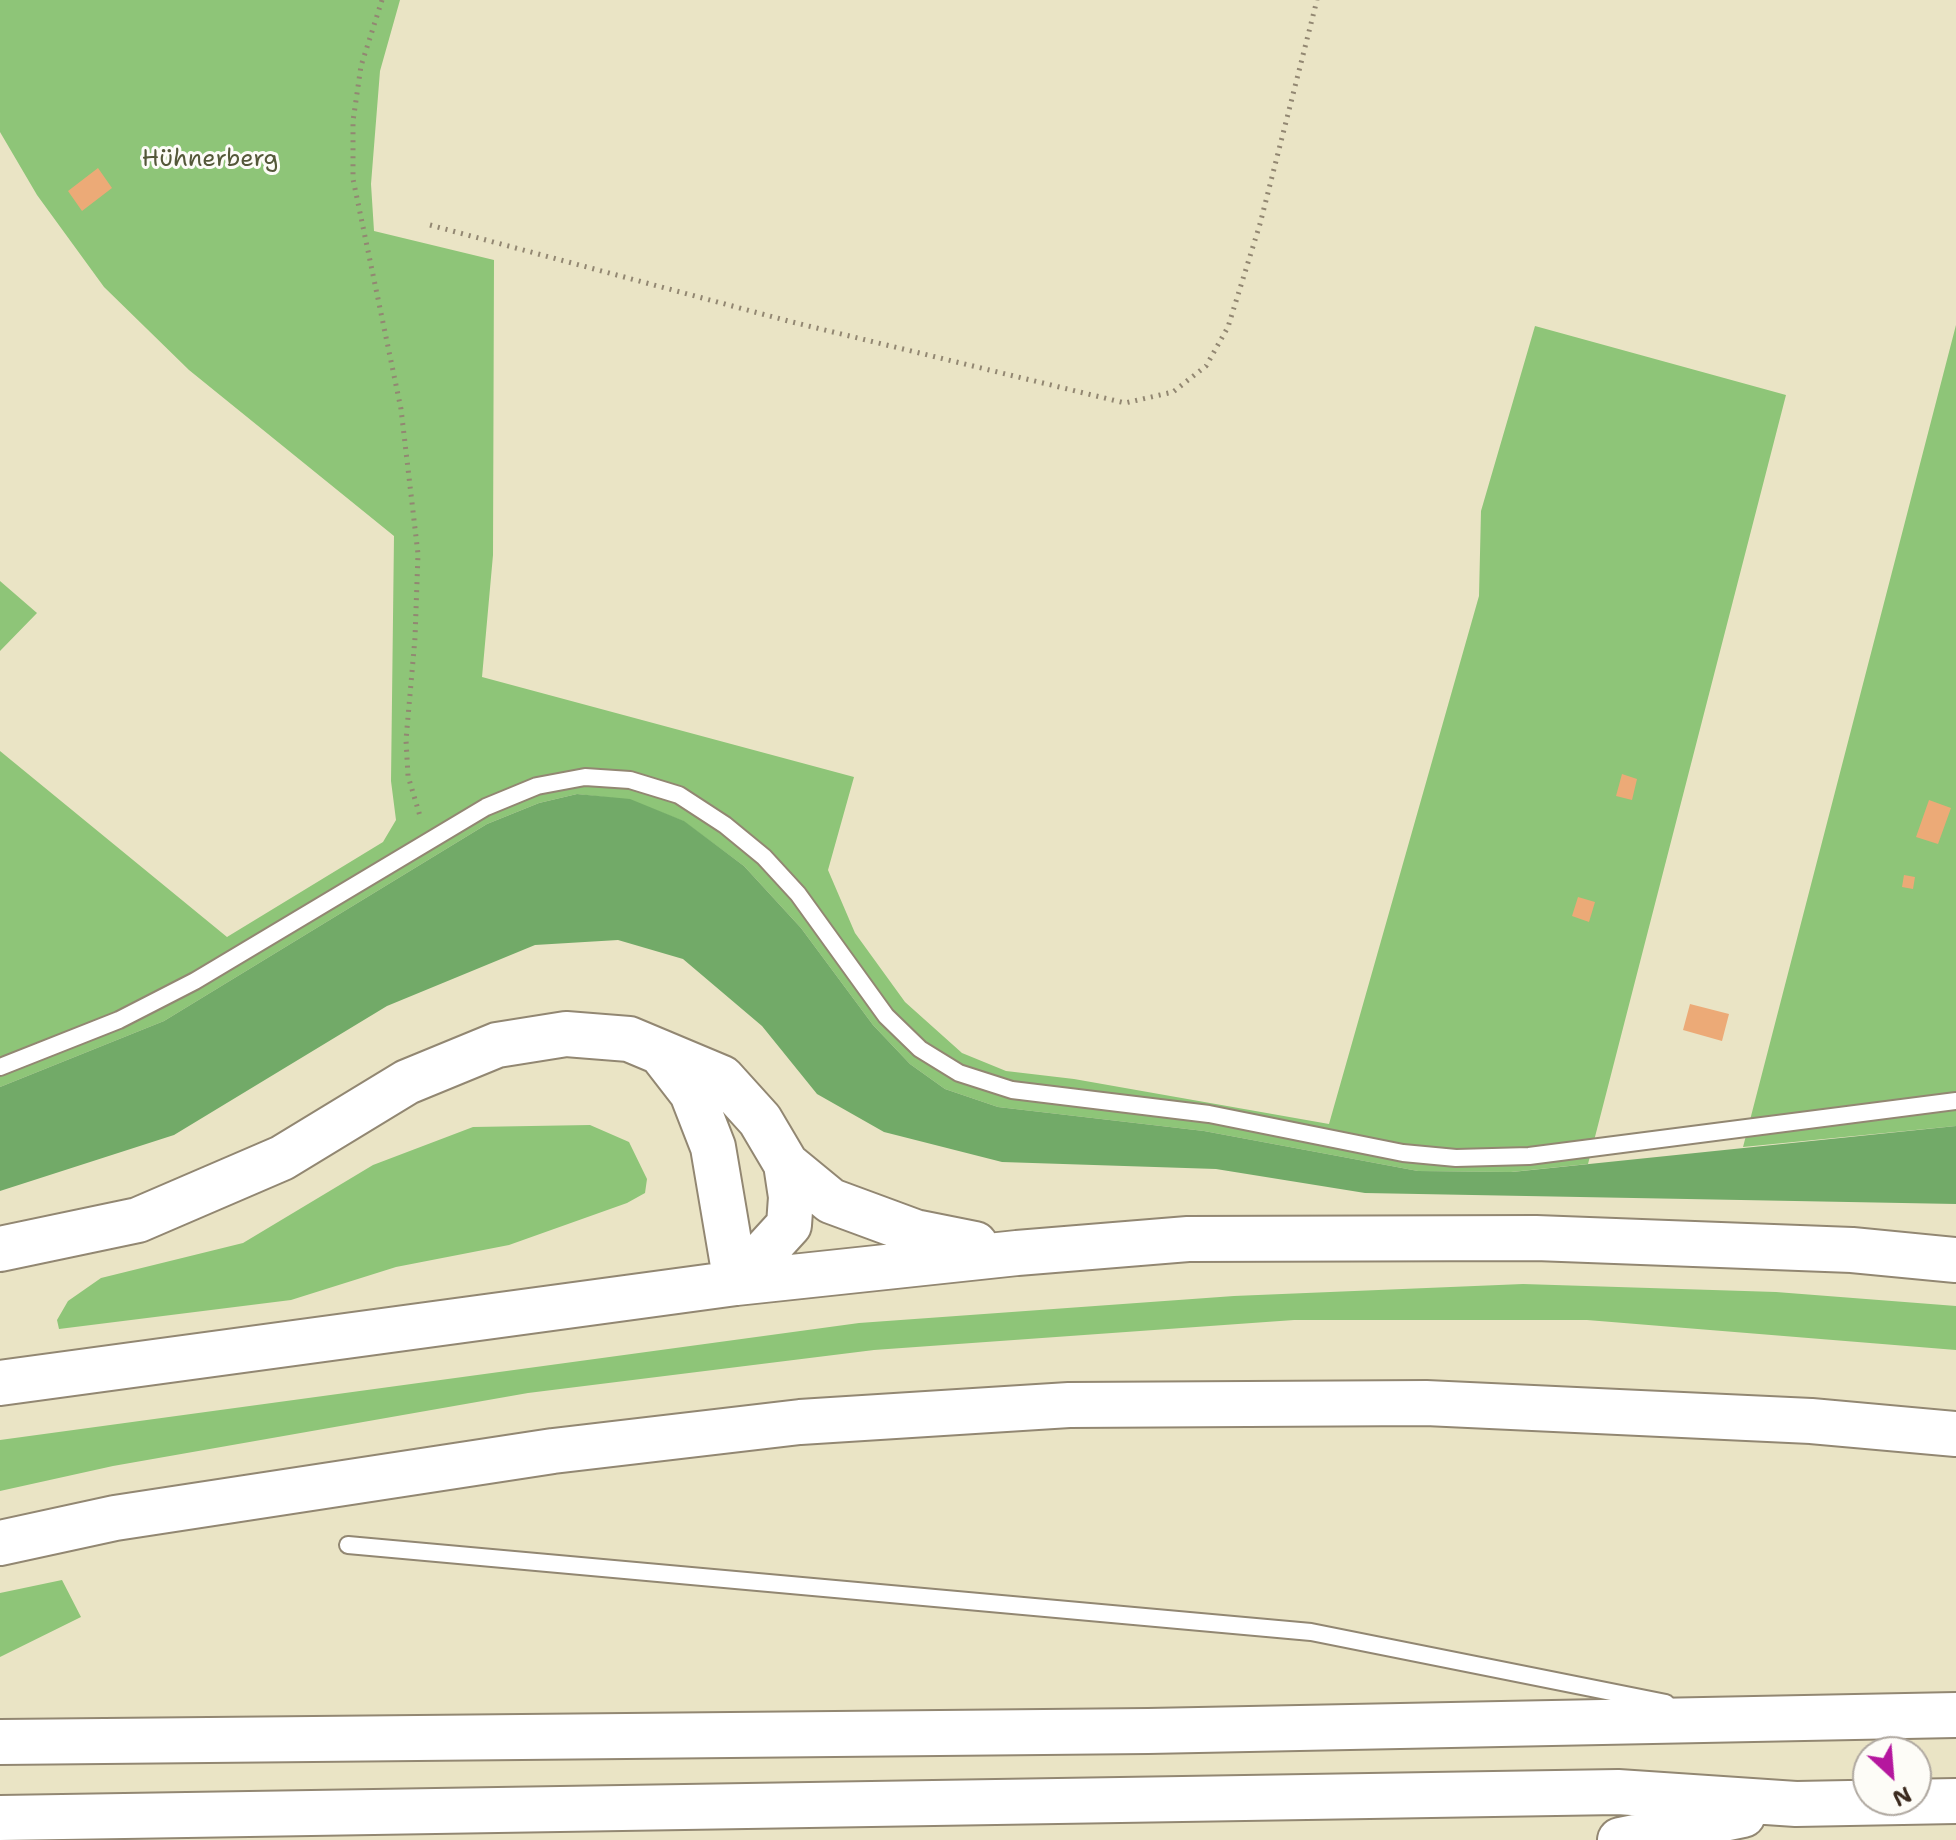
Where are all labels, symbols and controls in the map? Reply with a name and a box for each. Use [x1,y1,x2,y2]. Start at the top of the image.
park label: Hühnerberg [142,146,278,174]
north arrow [1852,1736,1932,1816]
text: N [1888,1779,1916,1813]

